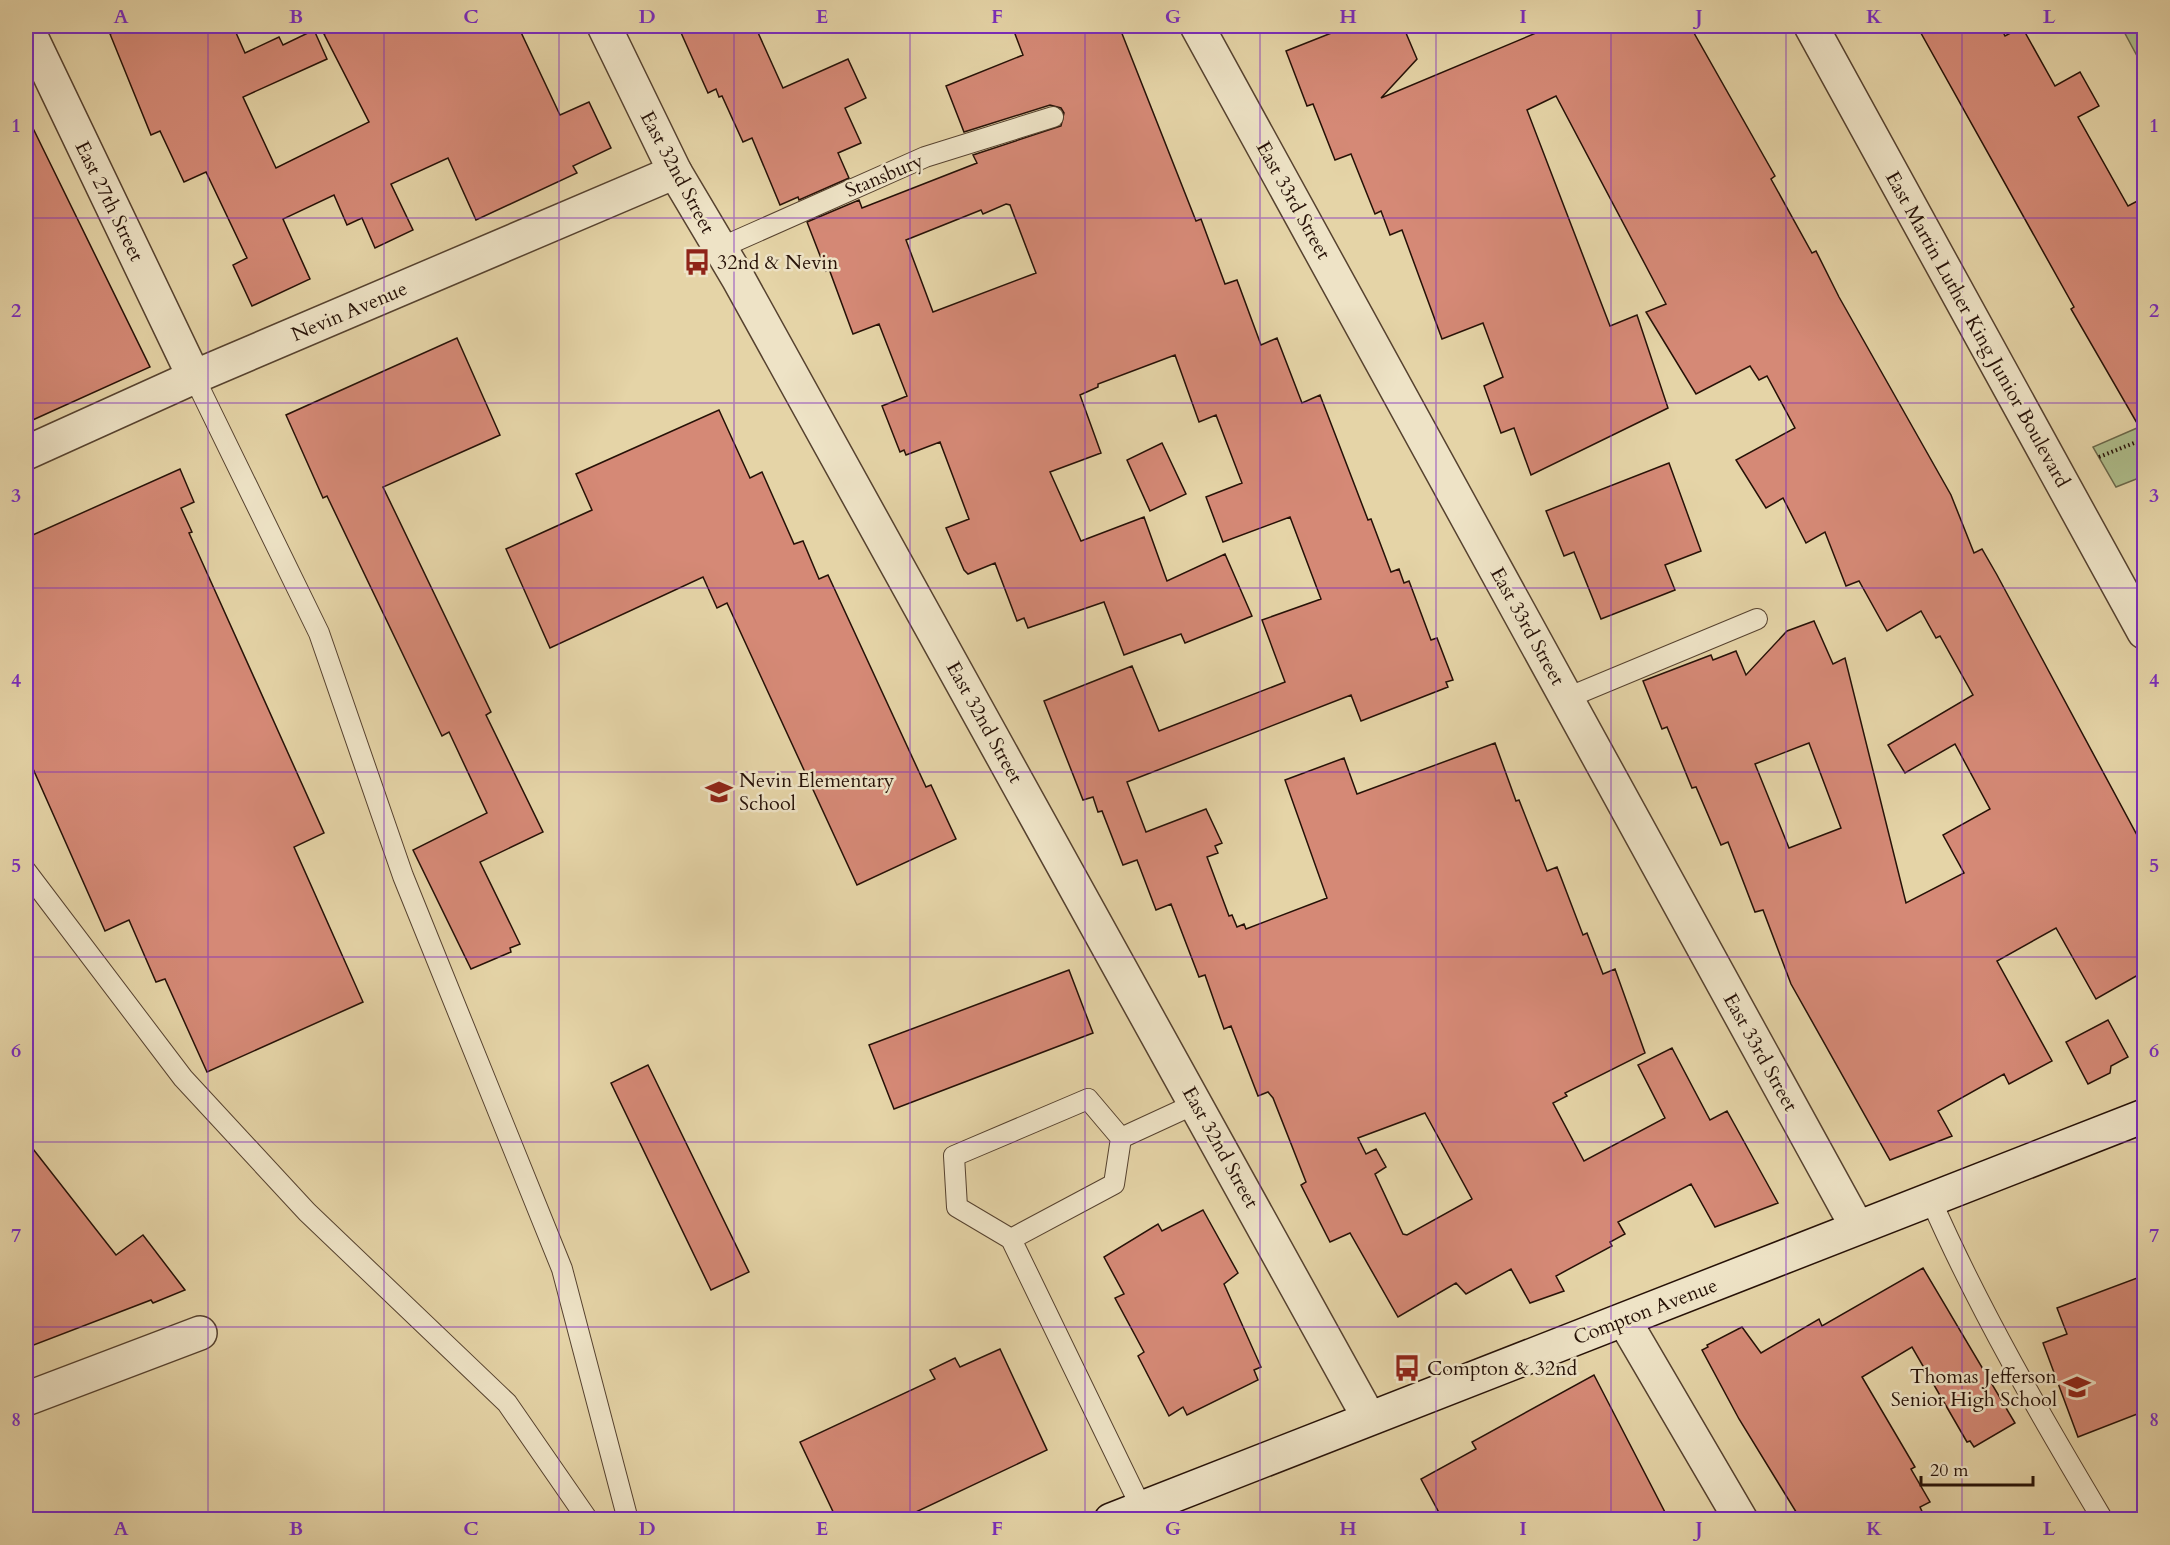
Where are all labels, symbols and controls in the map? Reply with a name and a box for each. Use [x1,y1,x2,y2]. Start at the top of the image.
text: A [113,3,129,30]
text: B [289,3,303,30]
text: C [463,3,479,30]
text: D [638,3,656,30]
text: E [816,3,828,30]
text: F [991,3,1003,30]
text: G [1165,3,1181,30]
text: H [1339,3,1357,30]
text: I [1519,3,1527,30]
text: J [1692,3,1703,30]
text: K [1866,3,1883,30]
text: L [2043,3,2056,30]
street label: East 32nd Street [634,106,722,239]
text: 1 [11,112,21,139]
text: 1 [2149,112,2159,139]
street label: East 33rd Street [1250,136,1338,265]
street label: East 27th Street [69,137,151,266]
street label: Stansbury [841,147,928,204]
street label: East Martin Luther King Junior Boulevard [1879,166,2076,493]
bus stop icon: 32nd & Nevin [682,247,712,277]
place label: 32nd & Nevin [717,249,839,276]
street label: Nevin Avenue [287,275,411,348]
text: 2 [11,297,21,324]
text: 2 [2149,297,2159,324]
text: 3 [11,482,21,509]
text: 3 [2149,482,2159,509]
street label: East 33rd Street [1484,562,1572,691]
street label: East 32nd Street [940,657,1030,789]
text: 4 [11,667,21,694]
text: 4 [2149,667,2159,694]
place label: Nevin Elementary School [739,767,895,817]
school or university icon: Nevin Elementary School [704,777,734,807]
text: 5 [11,852,21,879]
text: 5 [2149,852,2159,879]
street label: East 33rd Street [1717,988,1805,1117]
text: 6 [11,1037,21,1064]
text: 6 [2149,1037,2159,1064]
street label: East 32nd Street [1176,1082,1266,1214]
text: 7 [11,1222,21,1249]
text: 7 [2149,1222,2159,1249]
street label: Compton Avenue [1569,1272,1721,1351]
bus stop icon: Compton & 32nd [1392,1353,1422,1383]
place label: Compton & 32nd [1427,1355,1578,1382]
place label: Thomas Jefferson Senior High School [1891,1363,2058,1413]
school or university icon: Thomas Jefferson Senior High School [2062,1372,2092,1402]
text: 8 [11,1406,21,1433]
text: 8 [2149,1406,2159,1433]
scale bar [1921,1449,2034,1487]
text: 20 m [1930,1458,1969,1483]
text: A [113,1515,129,1542]
text: B [289,1515,303,1542]
text: C [463,1515,479,1542]
text: D [638,1515,656,1542]
text: E [816,1515,828,1542]
text: F [991,1515,1003,1542]
text: G [1165,1515,1181,1542]
text: H [1339,1515,1357,1542]
text: I [1519,1515,1527,1542]
text: J [1692,1515,1703,1542]
text: K [1866,1515,1883,1542]
text: L [2043,1515,2056,1542]

